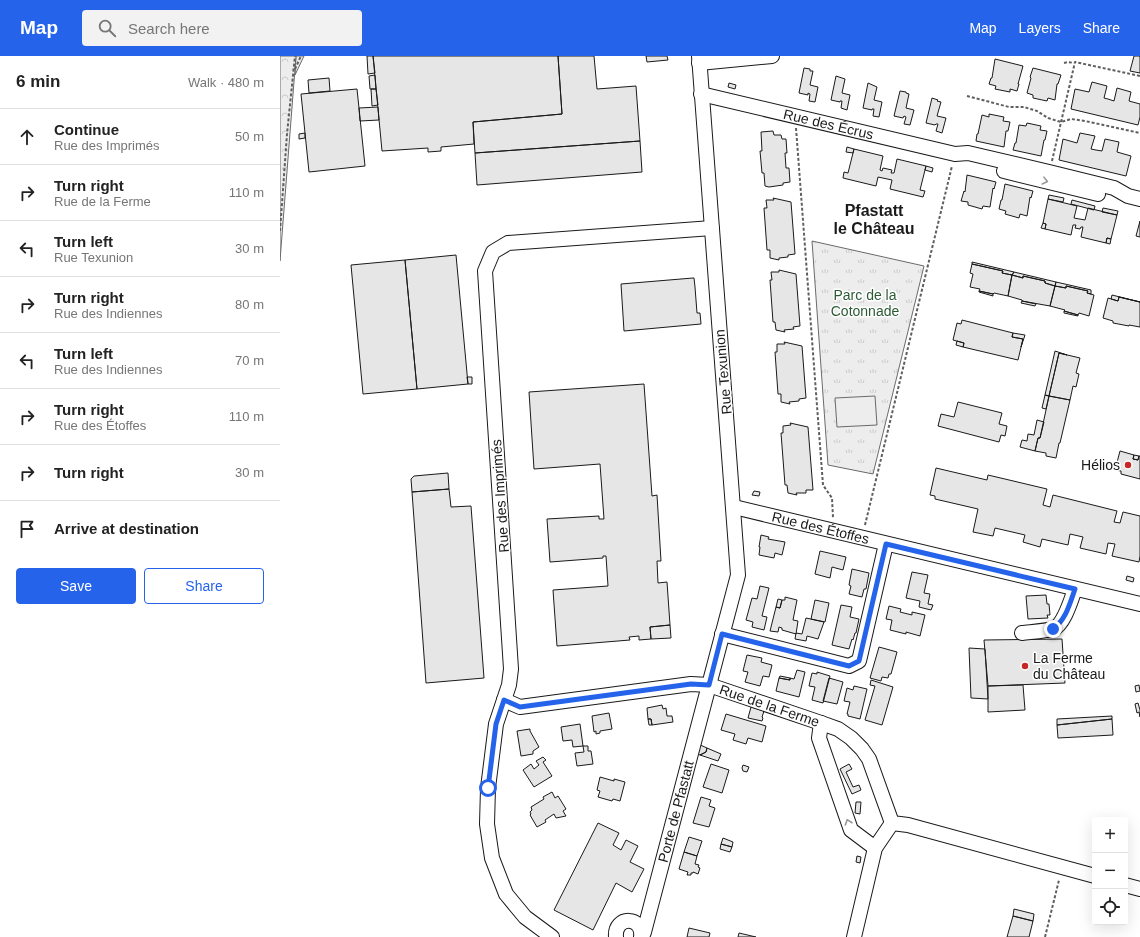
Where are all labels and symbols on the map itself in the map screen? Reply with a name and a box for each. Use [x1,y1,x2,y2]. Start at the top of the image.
street label: Rue des Écrus [782,106,875,142]
one-way arrow [1042,176,1049,185]
district label: Pfastatt le Château [834,202,914,237]
park label: Parc de la Cotonnade [831,287,899,319]
street label: Rue Texunion [711,329,735,415]
street label: Rue des Imprimés [488,439,512,553]
place label: Hélios [1081,457,1120,473]
marker: Hélios [1123,460,1133,470]
street label: Rue des Étoffes [770,508,871,547]
route end [1044,620,1062,638]
place label: La Ferme du Château [1033,650,1105,682]
marker: La Ferme du Château [1020,661,1030,671]
street label: Rue de la Ferme [718,681,822,730]
street label: Porte de Pfastatt [655,759,697,864]
route start [479,779,497,797]
one-way arrow [844,819,852,826]

